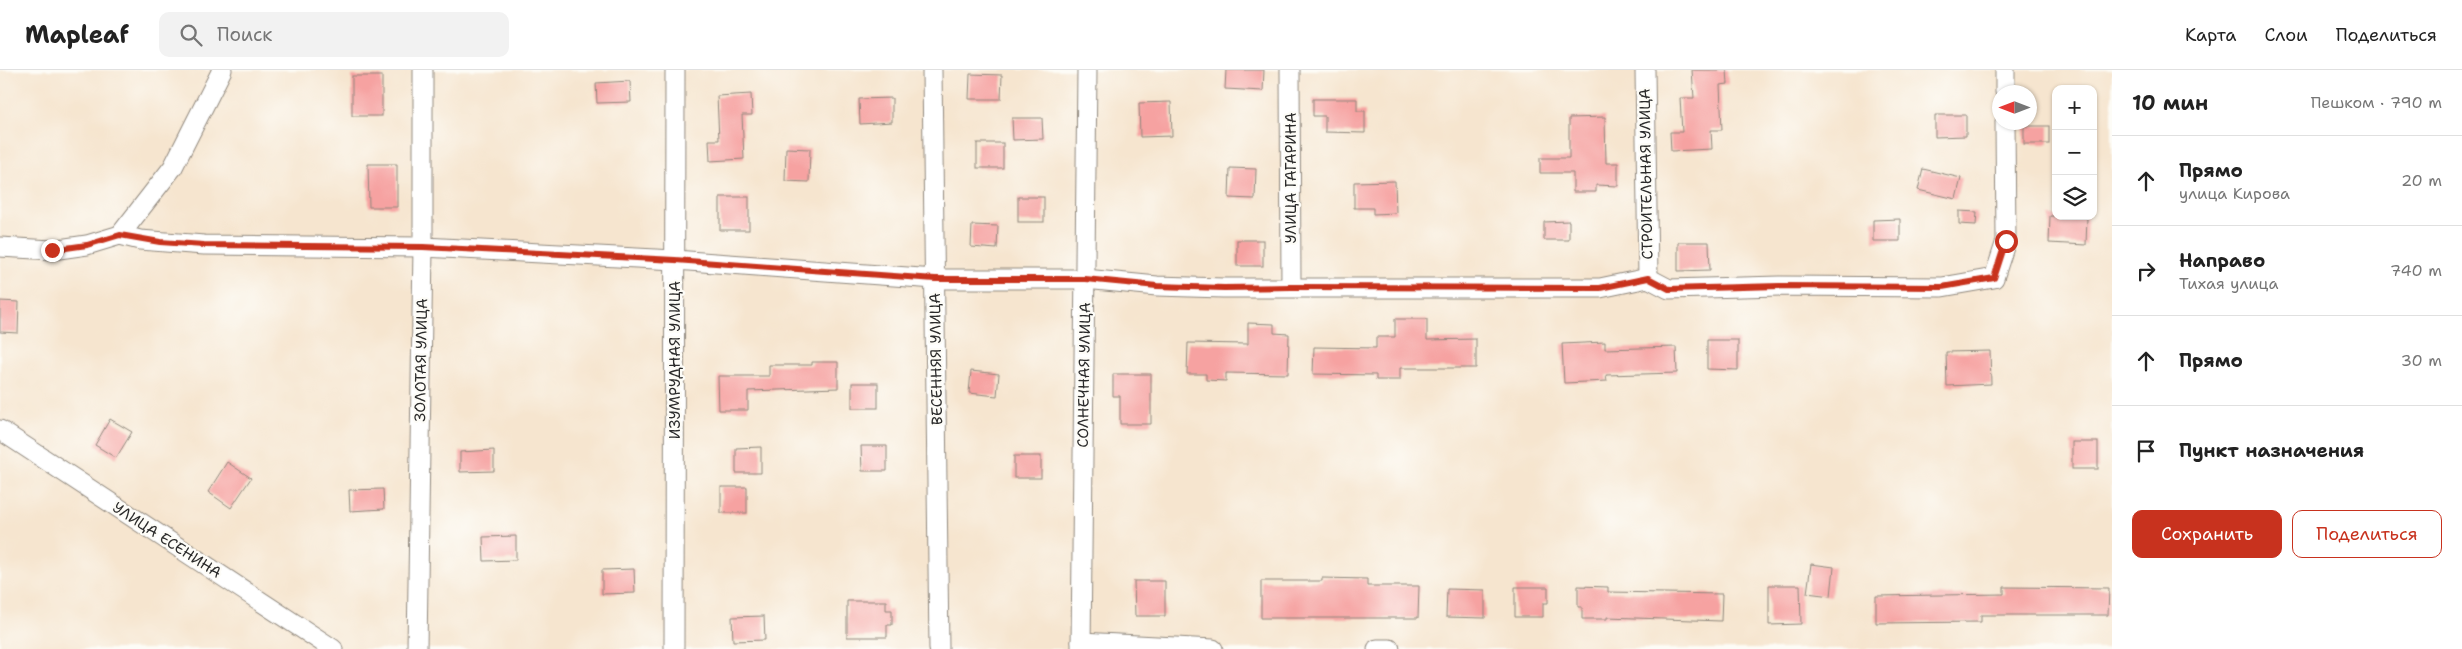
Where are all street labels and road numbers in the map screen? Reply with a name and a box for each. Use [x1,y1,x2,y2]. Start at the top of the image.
street label: СТРОИТЕЛЬНАЯ УЛИЦА [1635,88,1657,260]
street label: УЛИЦА ГАГАРИНА [1281,112,1301,244]
street label: ИЗУМРУДНАЯ УЛИЦА [665,281,685,439]
street label: ВЕСЕННЯЯ УЛИЦА [925,293,947,425]
street label: ЗОЛОТАЯ УЛИЦА [410,298,432,422]
street label: СОЛНЕЧНАЯ УЛИЦА [1073,302,1095,448]
street label: УЛИЦА ЕСЕНИНА [109,497,225,583]

